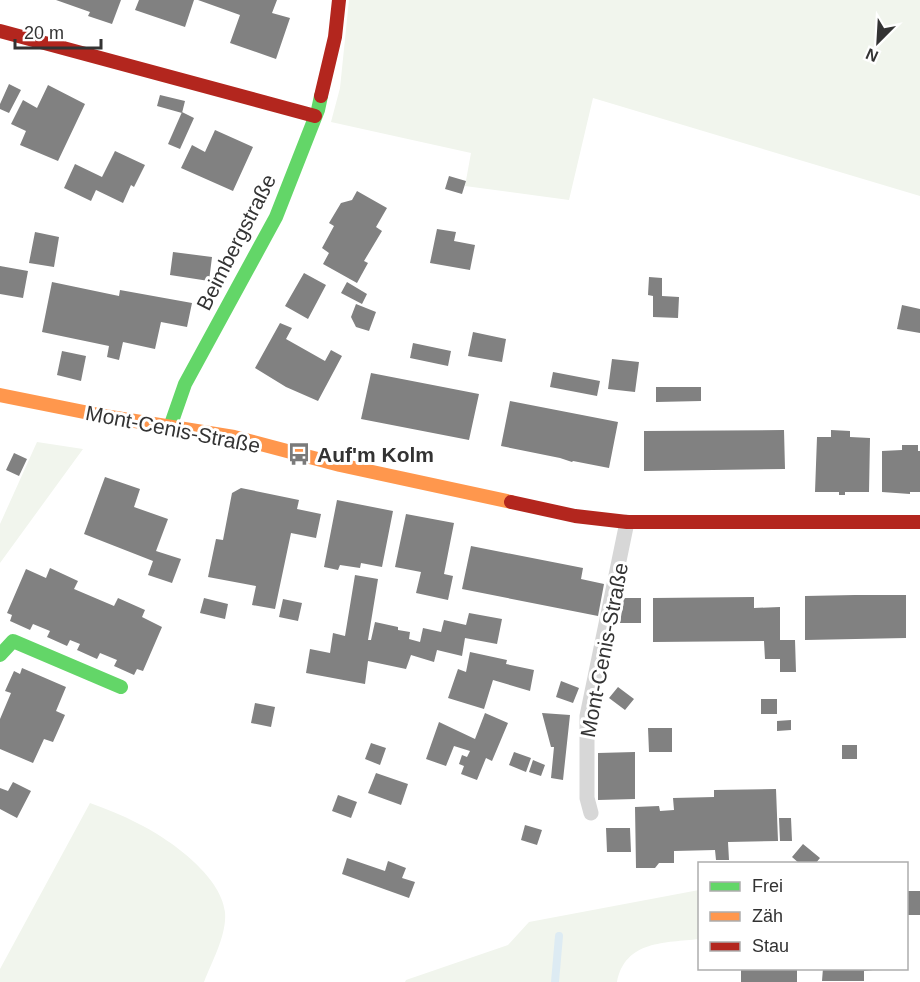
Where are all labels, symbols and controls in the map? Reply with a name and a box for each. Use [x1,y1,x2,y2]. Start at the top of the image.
scale bar [15,12,100,50]
north arrow [848,12,908,72]
text: 20 m [24,23,64,43]
text: N [863,45,881,65]
street label: Beimbergstraße [192,170,280,314]
street label: Mont-Cenis-Straße [84,401,262,457]
bus stop icon: Auf'm Kolm [286,441,312,467]
place label: Auf'm Kolm [317,443,434,466]
street label: Mont-Cenis-Straße [576,561,632,739]
legend [698,862,908,970]
text: Frei [752,876,783,896]
text: Zäh [752,906,783,926]
text: Stau [752,936,789,956]

